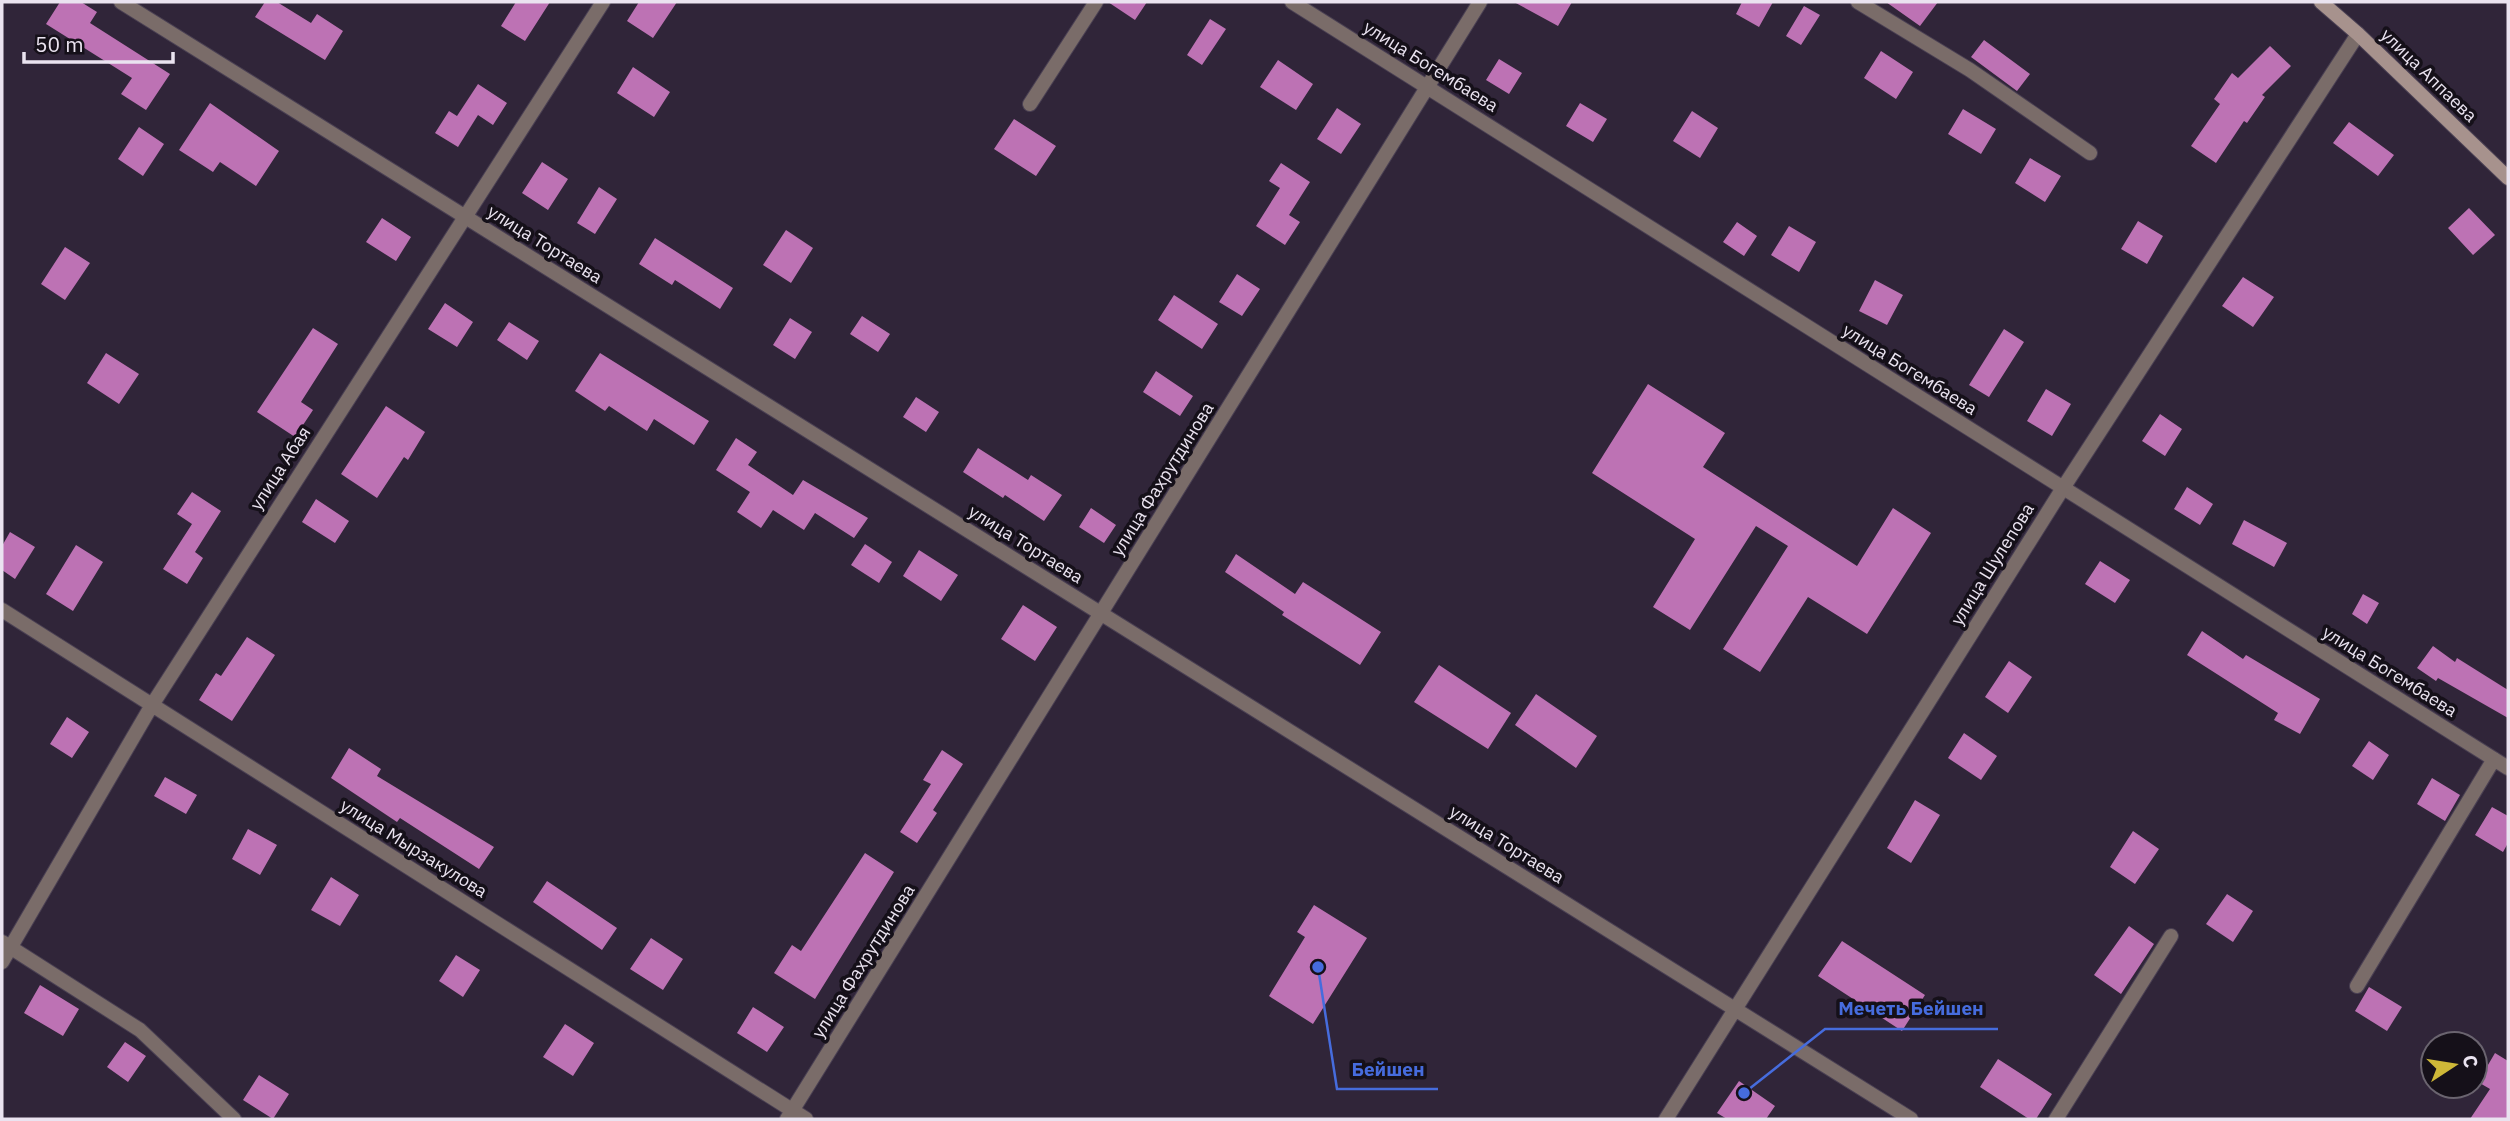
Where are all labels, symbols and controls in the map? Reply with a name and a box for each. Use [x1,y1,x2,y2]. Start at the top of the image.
street label: улица Богембаева [1359,15,1503,117]
scale bar [24,21,173,65]
street label: улица Аппаева [2376,23,2482,127]
text: 50 m [35,30,84,58]
street label: улица Тортаева [483,200,607,289]
street label: улица Богембаева [1838,318,1982,420]
street label: улица Фахрутдинова [1105,397,1219,560]
street label: улица Абая [244,422,316,514]
street label: улица Шулепова [1945,498,2039,629]
street label: улица Тортаева [964,500,1088,589]
street label: улица Богембаева [2318,620,2462,722]
street label: улица Мырзакулова [336,793,492,903]
street label: улица Тортаева [1445,800,1569,889]
street label: улица Фахрутдинова [806,879,920,1042]
callout: Мечеть Бейшен [1825,989,1998,1029]
text: Мечеть Бейшен [1838,996,1984,1020]
north arrow [2419,1030,2489,1100]
callout: Бейшен [1337,1049,1438,1089]
text: С [2458,1053,2484,1070]
text: Бейшен [1351,1057,1425,1081]

